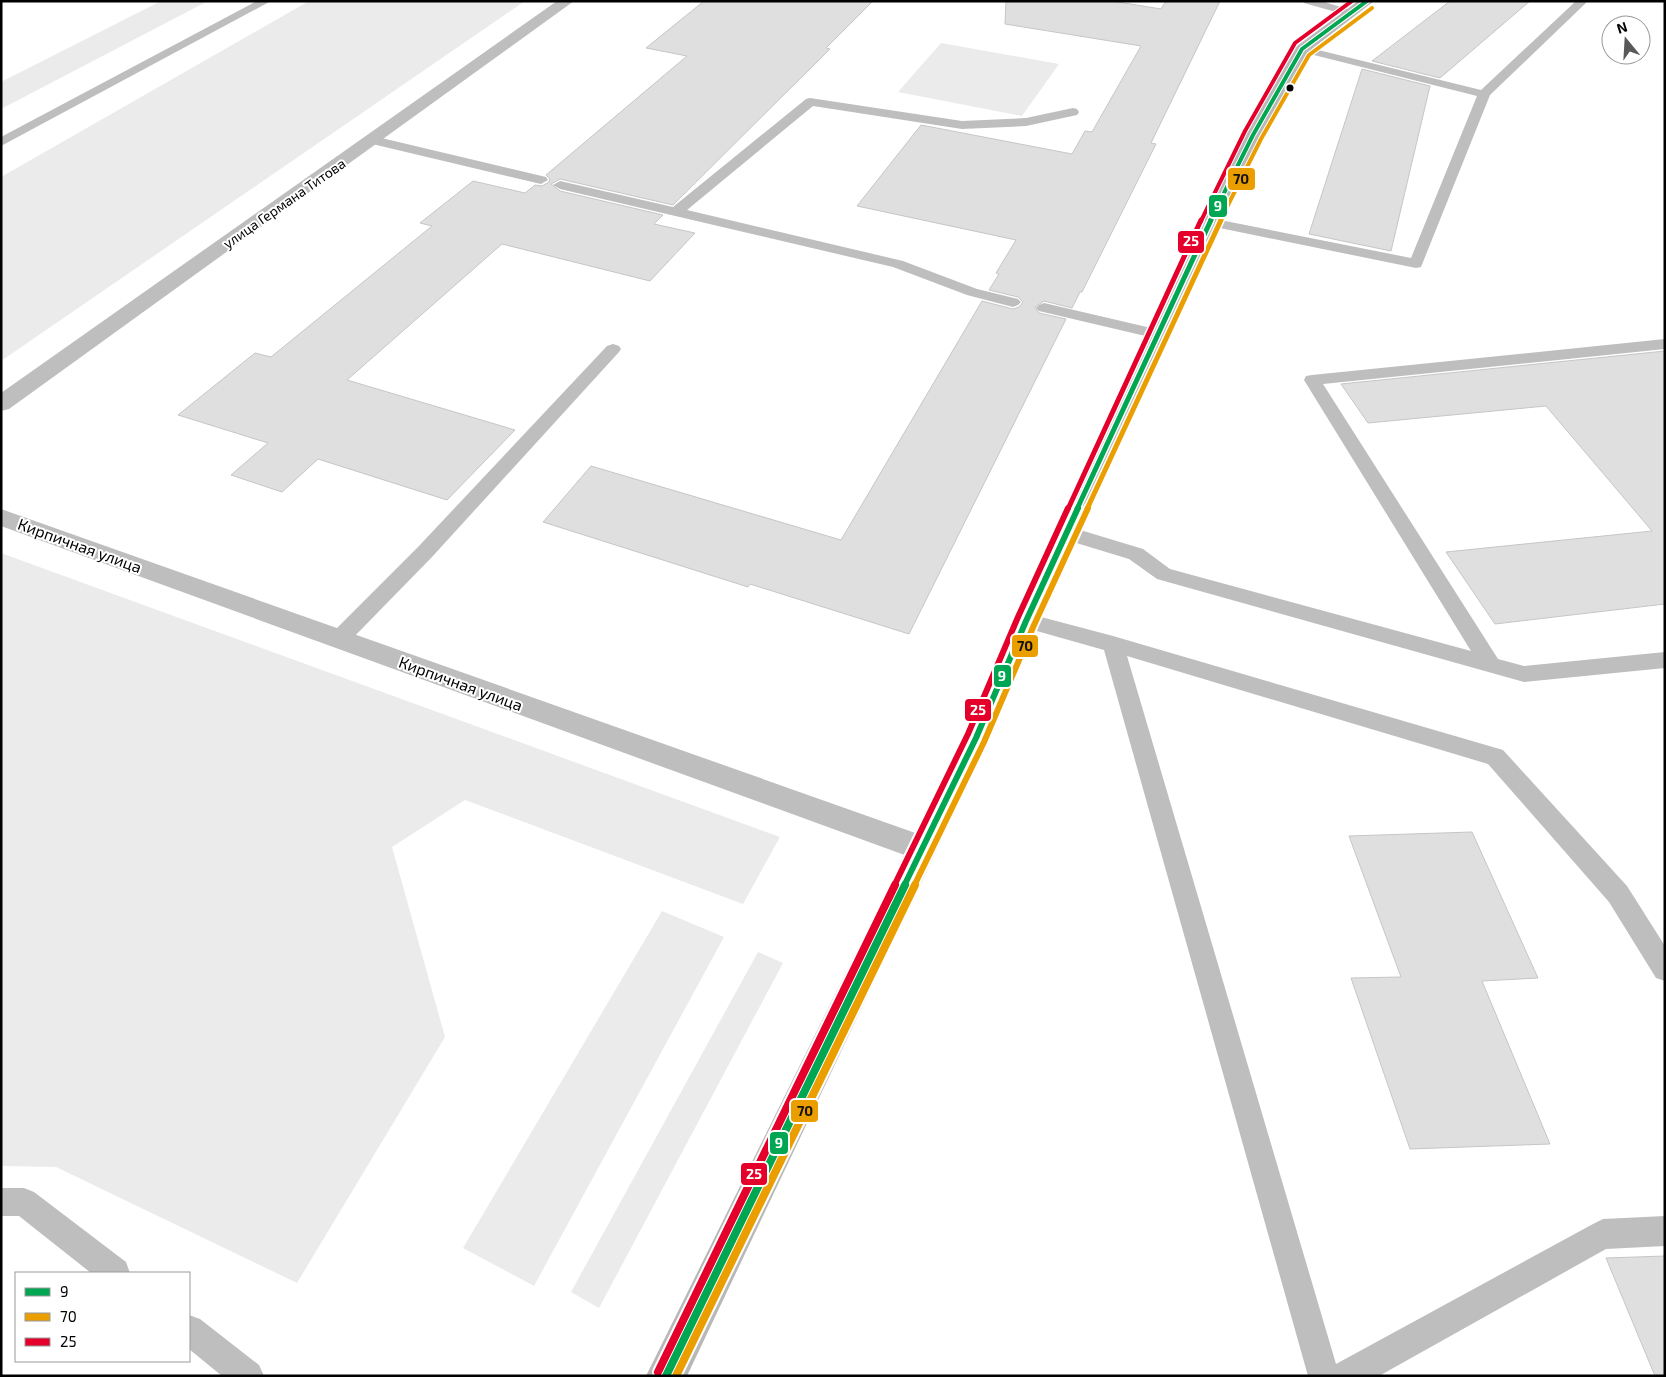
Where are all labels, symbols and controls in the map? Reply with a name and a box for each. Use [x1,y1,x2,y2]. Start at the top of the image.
north arrow [1601,15,1651,65]
text: N [1614,18,1629,37]
unlabelled marker [1285,83,1295,93]
street label: улица Германа Титова [219,154,349,252]
line badge: 70 [1227,167,1256,191]
text: 70 [1233,170,1249,187]
line badge: 9 [1208,194,1228,218]
text: 9 [1214,197,1222,214]
line badge: 25 [1177,230,1205,254]
text: 25 [1183,232,1199,249]
street label: Кирпичная улица [15,514,145,577]
line badge: 70 [1011,634,1039,658]
text: 70 [1017,637,1033,654]
street label: Кирпичная улица [396,652,526,715]
line badge: 9 [993,664,1012,688]
text: 9 [998,667,1006,684]
line badge: 25 [964,698,992,722]
text: 25 [970,701,986,718]
line badge: 70 [790,1099,819,1123]
text: 70 [797,1102,813,1119]
line badge: 9 [769,1131,789,1155]
text: 9 [775,1134,783,1151]
line badge: 25 [740,1162,768,1186]
text: 25 [746,1165,762,1182]
legend [15,1272,190,1362]
text: 9 [60,1282,69,1300]
text: 70 [60,1307,77,1325]
text: 25 [60,1332,76,1350]

